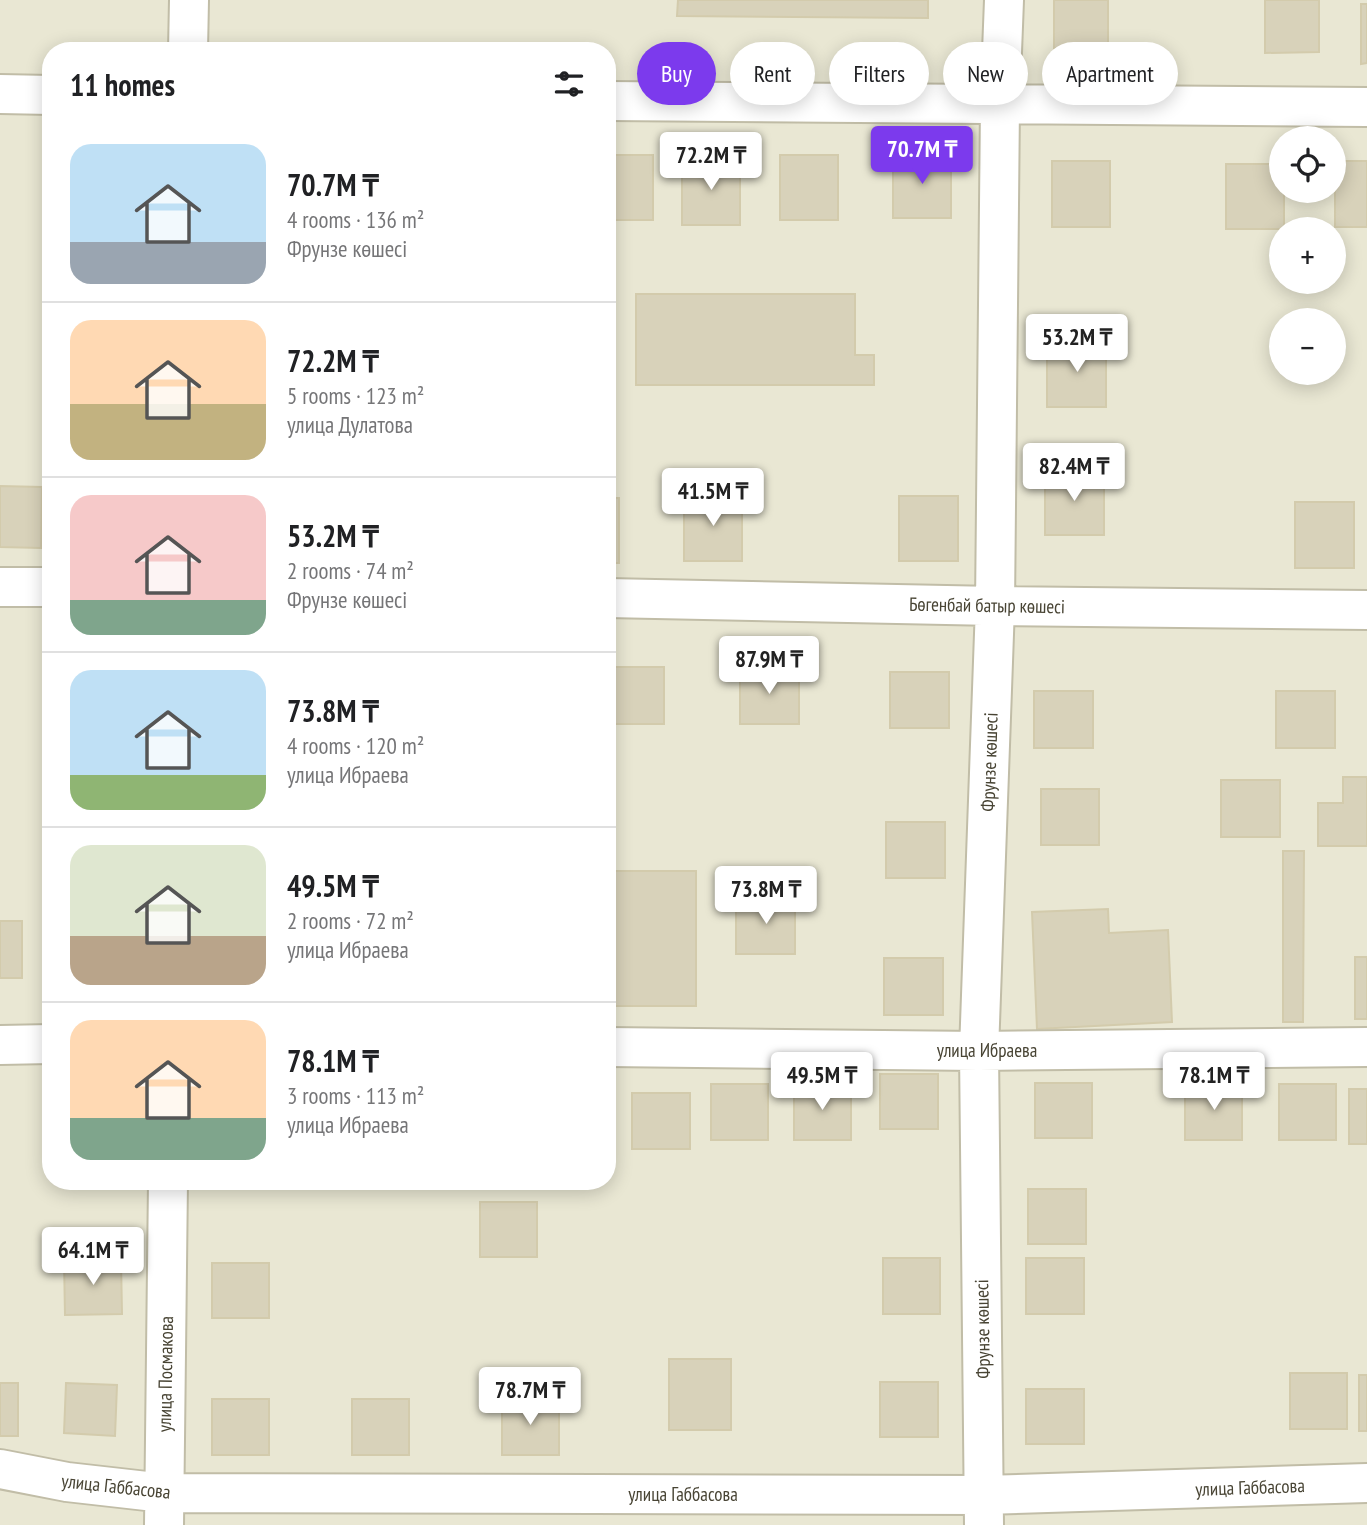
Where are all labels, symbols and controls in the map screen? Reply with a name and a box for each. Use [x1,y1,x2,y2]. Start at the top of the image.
chip: Buy [637,42,716,105]
chip: Rent [730,42,815,105]
chip: Filters [829,42,929,105]
chip: New [943,42,1028,105]
chip: Apartment [1042,42,1178,105]
text: 11 homes [70,65,175,104]
icon: filters [550,65,588,103]
map controls [1269,126,1346,385]
button: locate [1269,126,1346,203]
pin: 70.7M ₸ [857,127,987,186]
pin: 72.2M ₸ [646,132,776,192]
text: 70.7M ₸ [887,134,957,163]
text: 72.2M ₸ [676,140,746,169]
text: 70.7M ₸ [287,165,379,204]
icon: home [126,172,210,256]
text: 4 rooms · 136 m² [287,205,424,234]
button: + [1269,217,1346,294]
text: Фрунзе көшесі [287,234,407,263]
button: − [1269,308,1346,385]
pin: 53.2M ₸ [1012,314,1142,374]
text: 53.2M ₸ [1042,322,1112,351]
text: 72.2M ₸ [287,341,379,380]
icon: home [126,348,210,432]
text: 5 rooms · 123 m² [287,381,424,410]
text: улица Дулатова [287,410,413,439]
pin: 82.4M ₸ [1009,444,1139,503]
text: 82.4M ₸ [1039,451,1109,480]
pin: 41.5M ₸ [648,468,778,528]
text: 41.5M ₸ [678,476,748,505]
text: 53.2M ₸ [287,516,379,555]
icon: home [126,523,210,607]
text: 2 rooms · 74 m² [287,556,414,585]
text: Фрунзе көшесі [287,585,407,614]
street label: Бөгенбай батыр көшесі [909,592,1065,618]
pin: 87.9M ₸ [704,636,834,696]
text: 87.9M ₸ [735,644,803,673]
text: 73.8M ₸ [287,691,379,730]
icon: home [126,698,210,782]
street label: Фрунзе көшесі [975,712,1003,812]
text: 4 rooms · 120 m² [287,731,424,760]
text: улица Ибраева [287,760,409,789]
text: 49.5M ₸ [287,866,379,905]
pin: 73.8M ₸ [701,866,831,926]
icon: home [126,873,210,957]
text: 73.8M ₸ [731,874,801,903]
text: 2 rooms · 72 m² [287,906,414,935]
text: улица Ибраева [287,935,409,964]
street label: улица Ибраева [937,1038,1037,1062]
text: 78.1M ₸ [287,1041,379,1080]
icon: home [126,1048,210,1132]
pin: 49.5M ₸ [757,1052,887,1112]
pin: 78.1M ₸ [1149,1052,1279,1112]
text: 49.5M ₸ [787,1060,857,1089]
text: 78.1M ₸ [1179,1060,1249,1089]
text: 3 rooms · 113 m² [287,1081,424,1110]
text: улица Ибраева [287,1110,409,1139]
pin: 64.1M ₸ [28,1228,158,1287]
text: 64.1M ₸ [58,1235,128,1264]
street label: Фрунзе көшесі [969,1279,995,1379]
street label: улица Посмакова [152,1316,178,1432]
pin: 78.7M ₸ [465,1368,595,1427]
text: 78.7M ₸ [495,1375,565,1404]
street label: улица Габбасова [60,1468,172,1504]
street label: улица Габбасова [1195,1473,1305,1501]
street label: улица Габбасова [628,1482,738,1506]

